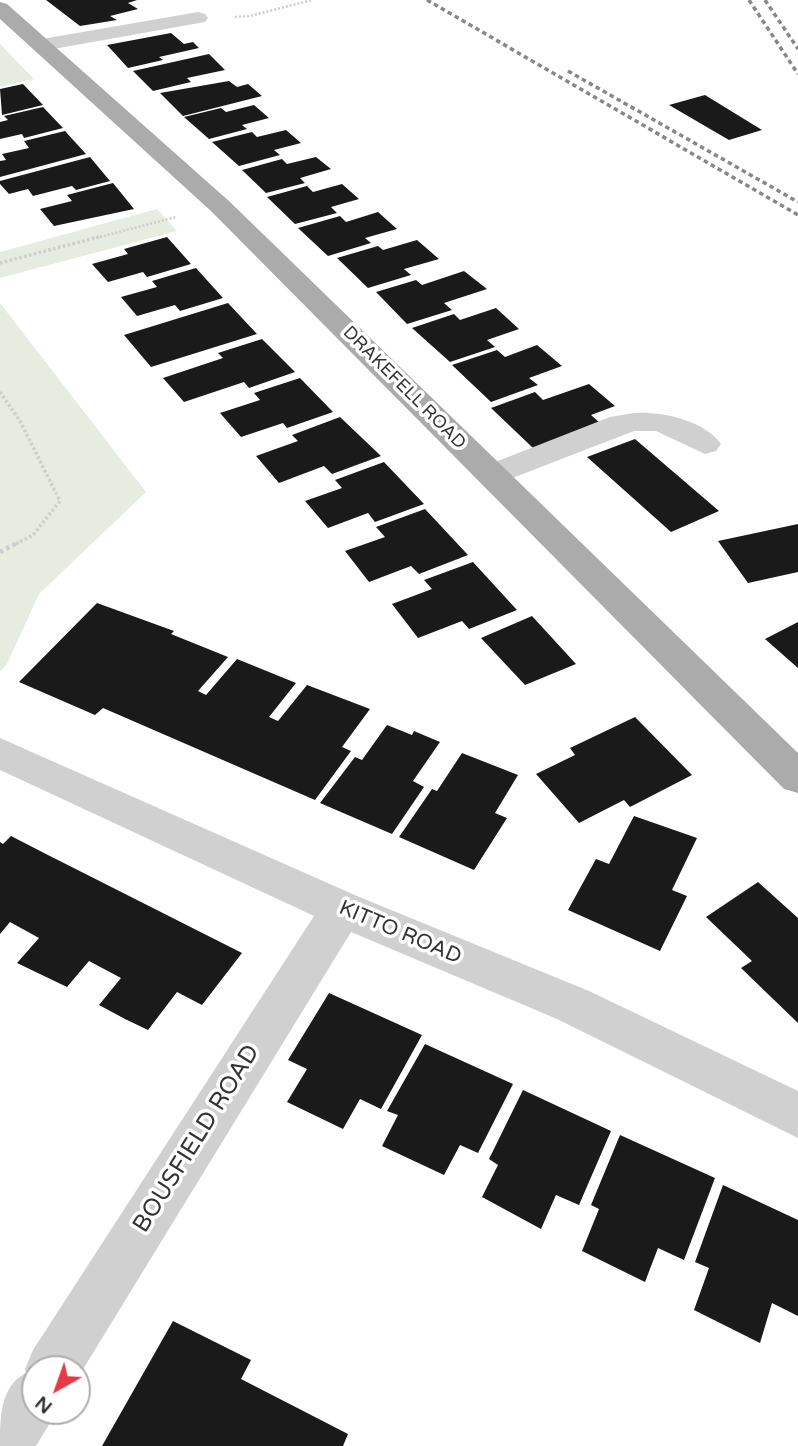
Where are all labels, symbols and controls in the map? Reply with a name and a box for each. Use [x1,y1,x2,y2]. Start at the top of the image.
street label: DRAKEFELL ROAD [338,322,470,454]
street label: KITTO ROAD [335,896,465,970]
street label: BOUSFIELD ROAD [128,1040,266,1238]
north arrow [21,1355,91,1425]
text: N [31,1391,57,1418]

